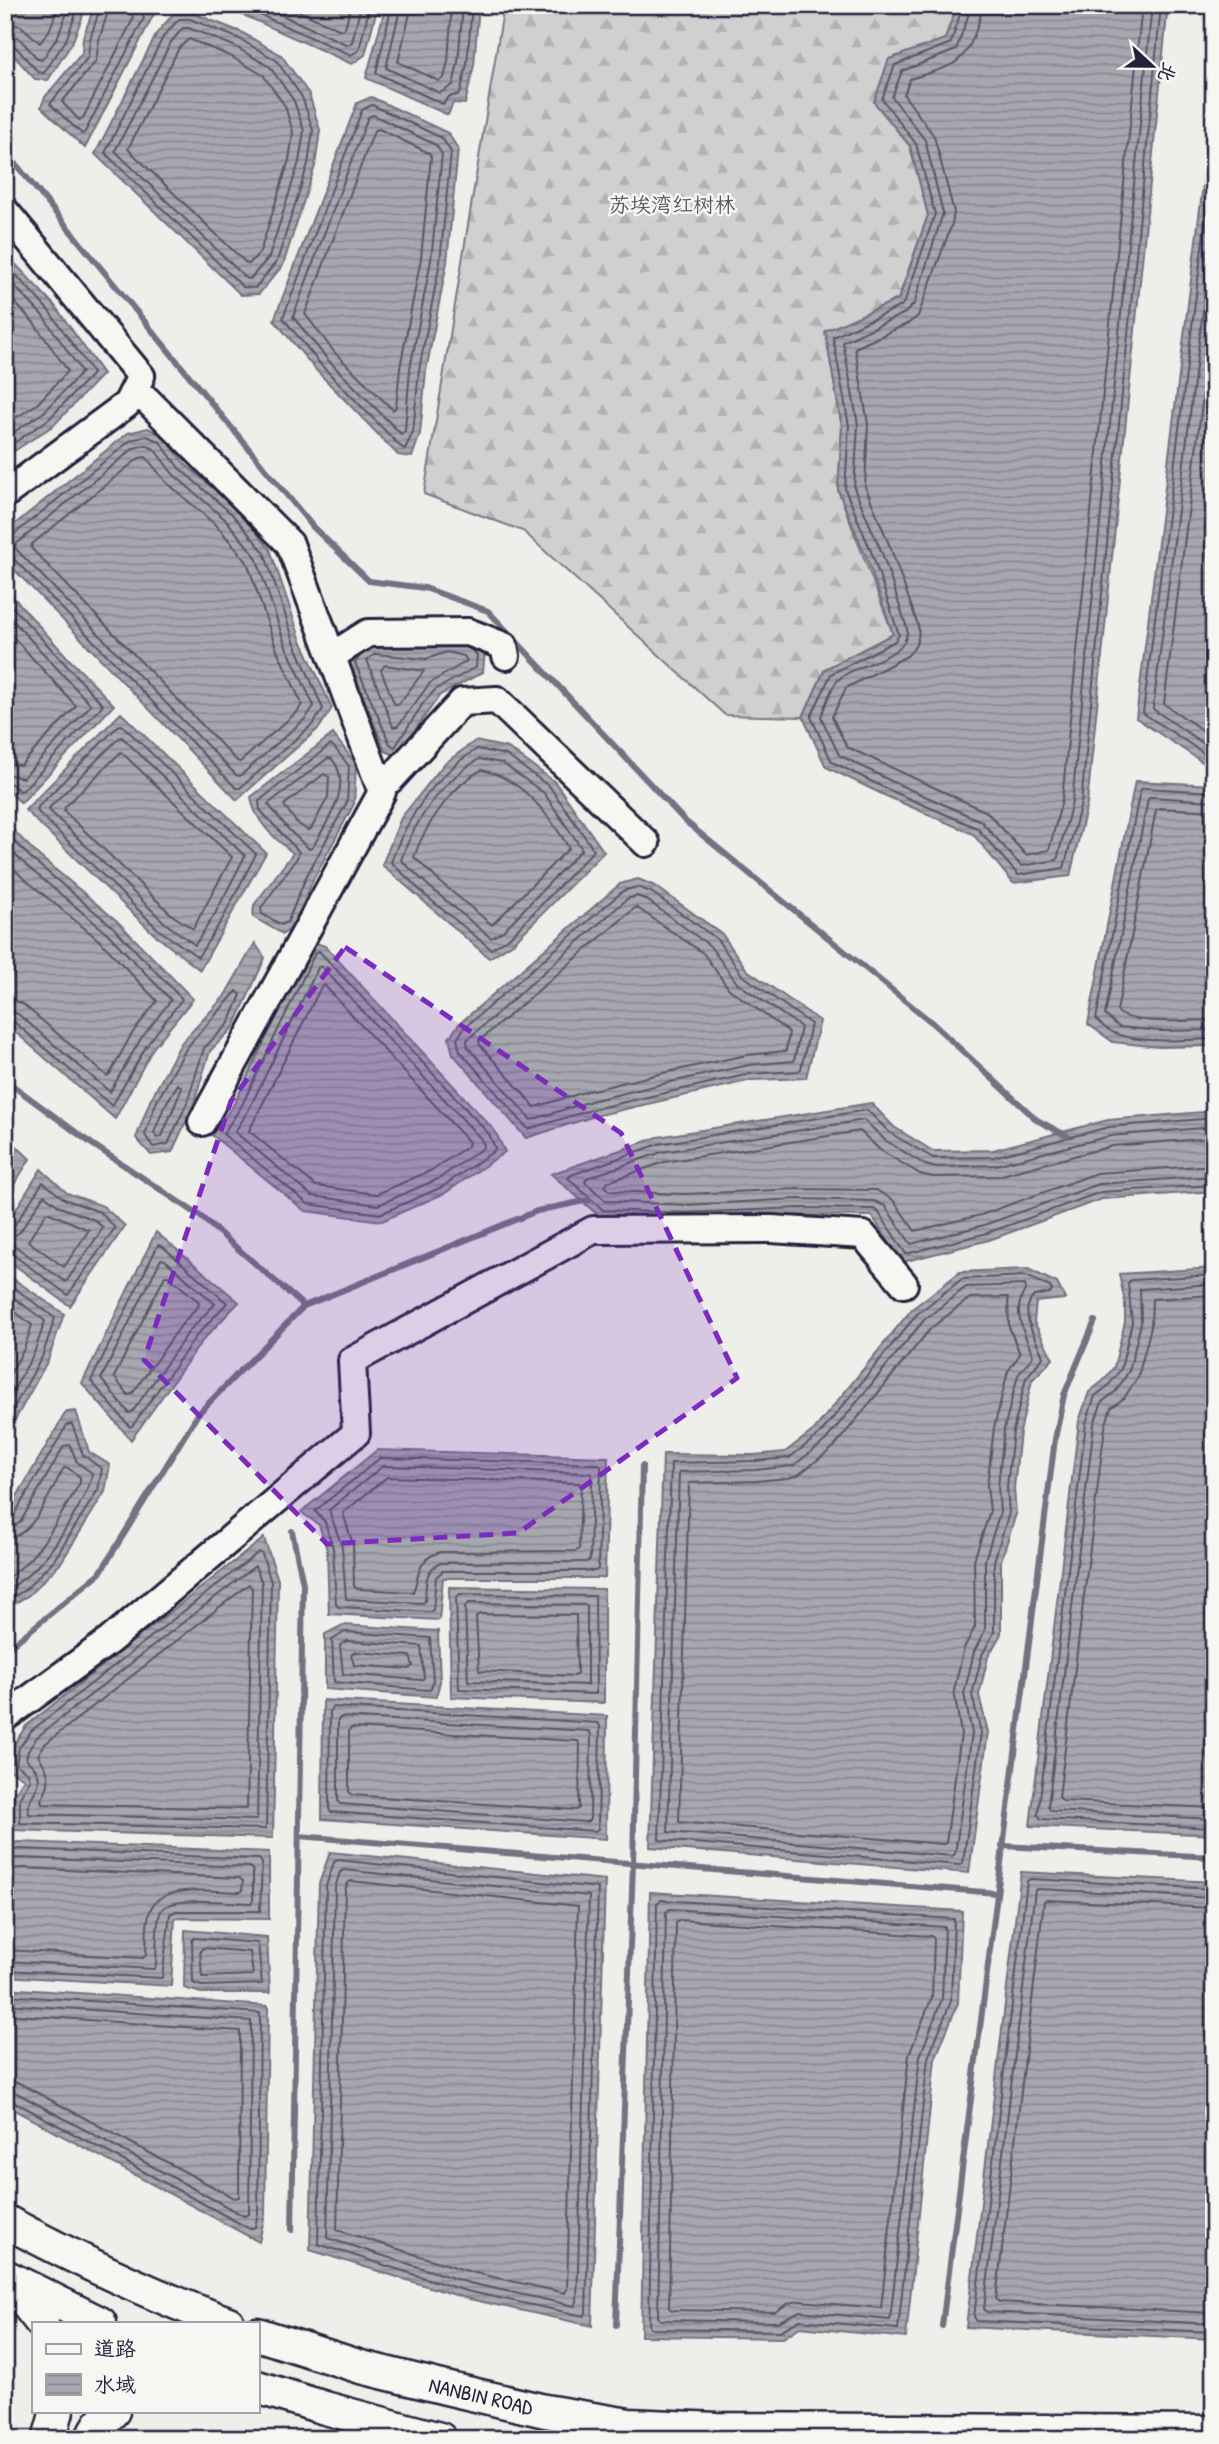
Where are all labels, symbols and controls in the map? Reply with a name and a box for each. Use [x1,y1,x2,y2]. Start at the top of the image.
north arrow [1118,32,1188,102]
text: 北 [1152,59,1183,86]
park label: 苏埃湾红树林 [609,190,735,219]
legend [32,2322,259,2412]
text: 道路 [94,2334,136,2363]
text: 水域 [94,2370,136,2399]
street label: NANBIN ROAD [426,2370,536,2422]

